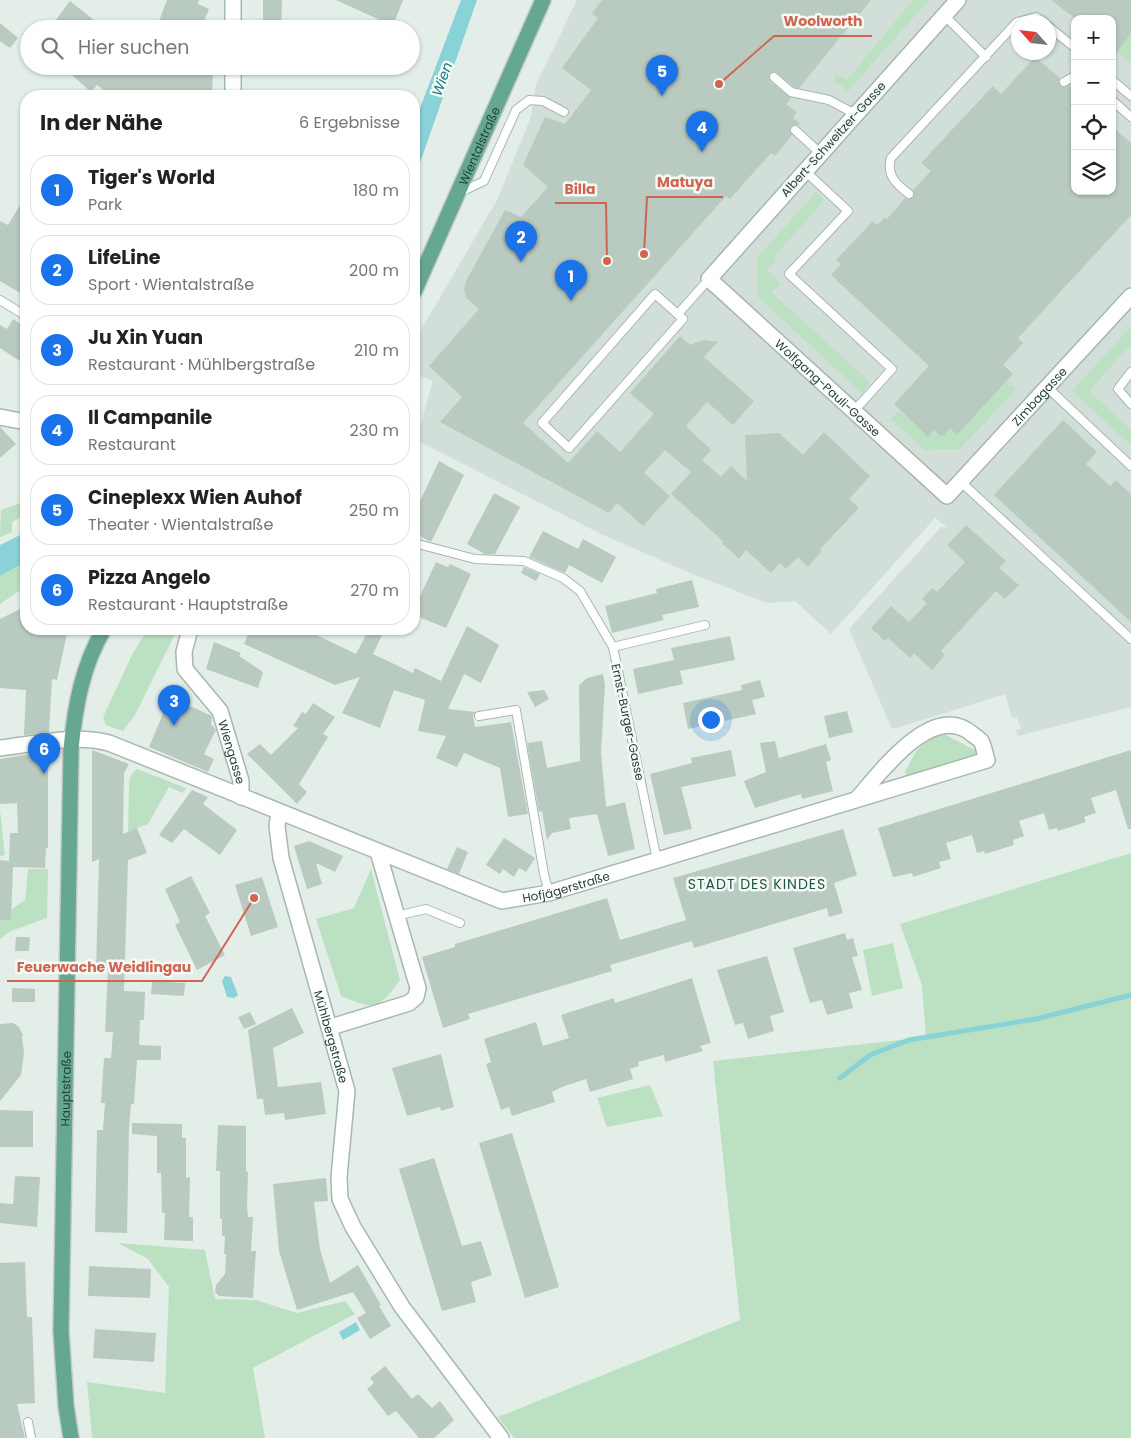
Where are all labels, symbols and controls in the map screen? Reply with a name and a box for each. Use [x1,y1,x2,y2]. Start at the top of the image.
callout: Woolworth [774,7,872,36]
text: Woolworth [784,11,862,31]
north arrow [1011,15,1056,60]
map controls [1071,15,1116,195]
button: + [1071,15,1116,60]
search box [20,20,420,75]
icon: search [38,34,66,62]
text: Hier suchen [78,34,189,61]
pin: 5 [646,55,678,96]
water label: Wien [427,59,457,99]
button: − [1071,60,1116,105]
street label: Albert-Schweitzer-Gasse [776,78,890,200]
street label: Wientalstraße [454,104,503,188]
button: locate [1071,105,1116,150]
text: In der Nähe [40,108,163,137]
text: 6 Ergebnisse [299,111,400,134]
pin: 4 [686,111,718,152]
button: layers [1071,150,1116,195]
text: Tiger's World [88,164,215,191]
callout: Matuya [647,168,723,197]
text: Matuya [657,172,713,192]
callout: Billa [555,174,606,203]
text: 1 [54,179,60,202]
text: 180 m [353,179,399,202]
text: Billa [564,179,596,199]
text: Park [88,193,122,216]
pin: 2 [505,221,537,262]
text: LifeLine [88,244,160,271]
text: 2 [52,259,62,282]
text: 200 m [349,259,399,282]
pin: 1 [555,260,587,301]
text: Sport · Wientalstraße [88,273,254,296]
text: Ju Xin Yuan [88,324,203,351]
street label: Wolfgang-Pauli-Gasse [771,335,885,440]
text: 3 [52,339,62,362]
text: 210 m [354,339,399,362]
text: Restaurant · Mühlbergstraße [88,353,315,376]
street label: Zimbagasse [1008,363,1070,429]
text: Il Campanile [88,404,212,431]
text: 4 [52,419,62,442]
text: 230 m [350,419,399,442]
text: Restaurant [88,433,176,456]
text: Cineplexx Wien Auhof [88,484,302,511]
text: 5 [52,499,62,522]
text: 250 m [349,499,399,522]
text: Theater · Wientalstraße [88,513,273,536]
text: Pizza Angelo [88,564,210,591]
text: 6 [52,579,62,602]
text: 270 m [350,579,399,602]
text: Restaurant · Hauptstraße [88,593,288,616]
street label: Ernst-Burger-Gasse [607,662,649,782]
pin: 3 [158,685,190,726]
your location [698,707,724,733]
street label: Wiengasse [215,718,250,786]
pin: 6 [28,733,60,774]
street label: Hofjägerstraße [521,867,612,906]
district label: STADT DES KINDES [688,874,826,894]
callout: Feuerwache Weidlingau [7,952,202,981]
text: Feuerwache Weidlingau [17,957,191,977]
street label: Mühlbergstraße [310,988,353,1085]
street label: Hauptstraße [56,1051,74,1126]

